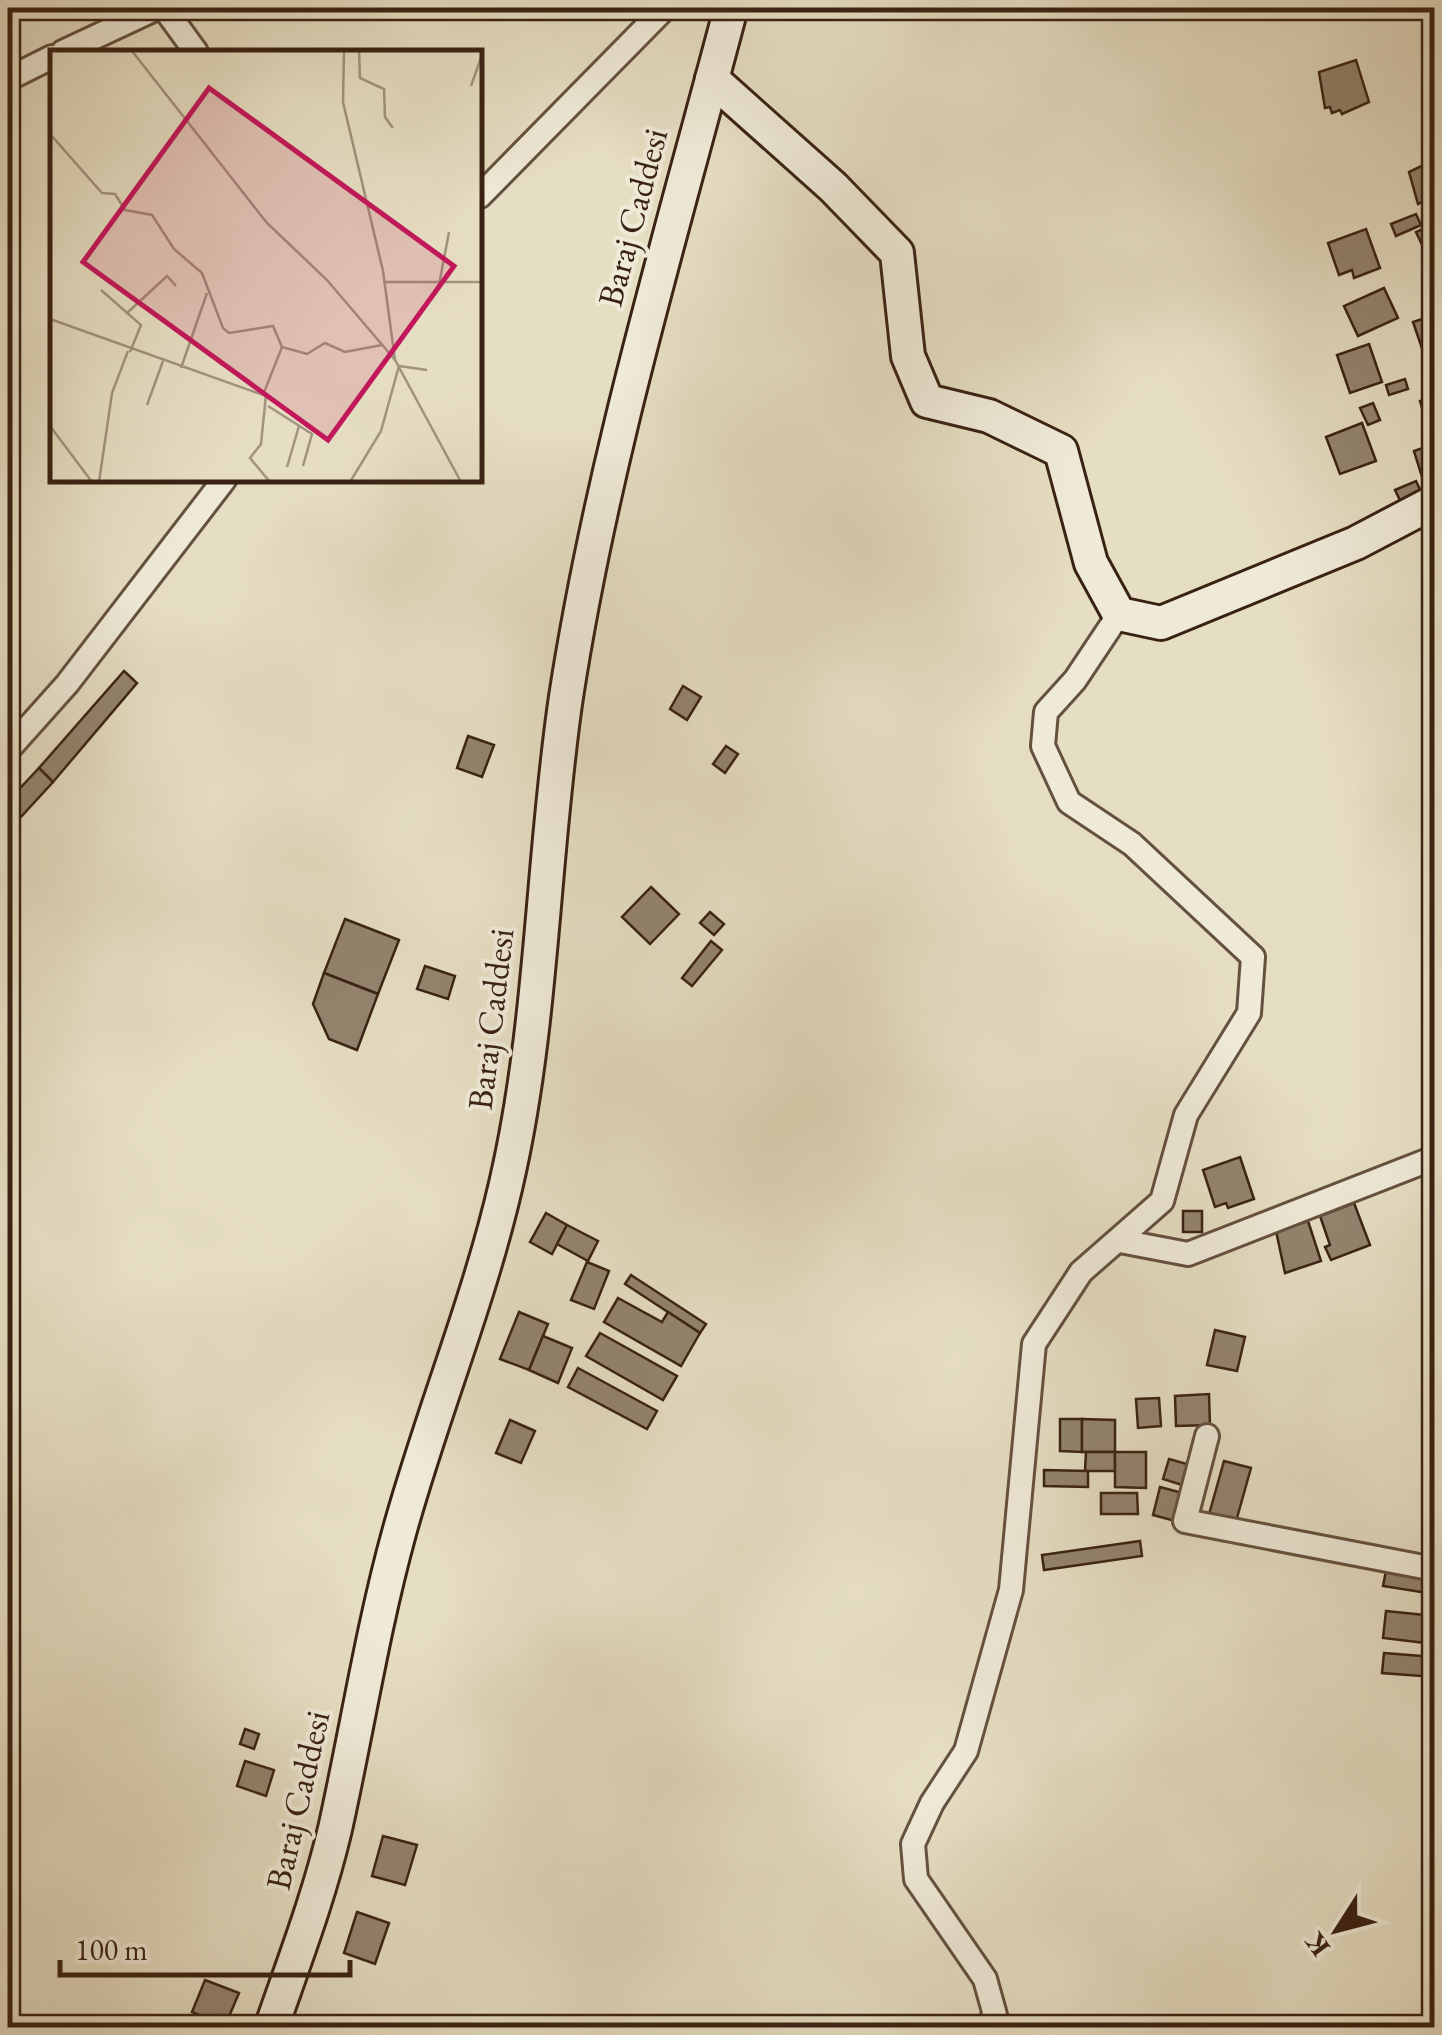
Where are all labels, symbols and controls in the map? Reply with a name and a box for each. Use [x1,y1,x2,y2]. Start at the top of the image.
inset map [50,50,482,482]
street label: Baraj Caddesi [587,123,677,311]
street label: Baraj Caddesi [457,926,523,1112]
street label: Baraj Caddesi [255,1706,339,1894]
north arrow [1287,1880,1387,1980]
scale bar [60,1915,350,1977]
text: K [1296,1925,1338,1964]
text: 100 m [75,1930,148,1969]

